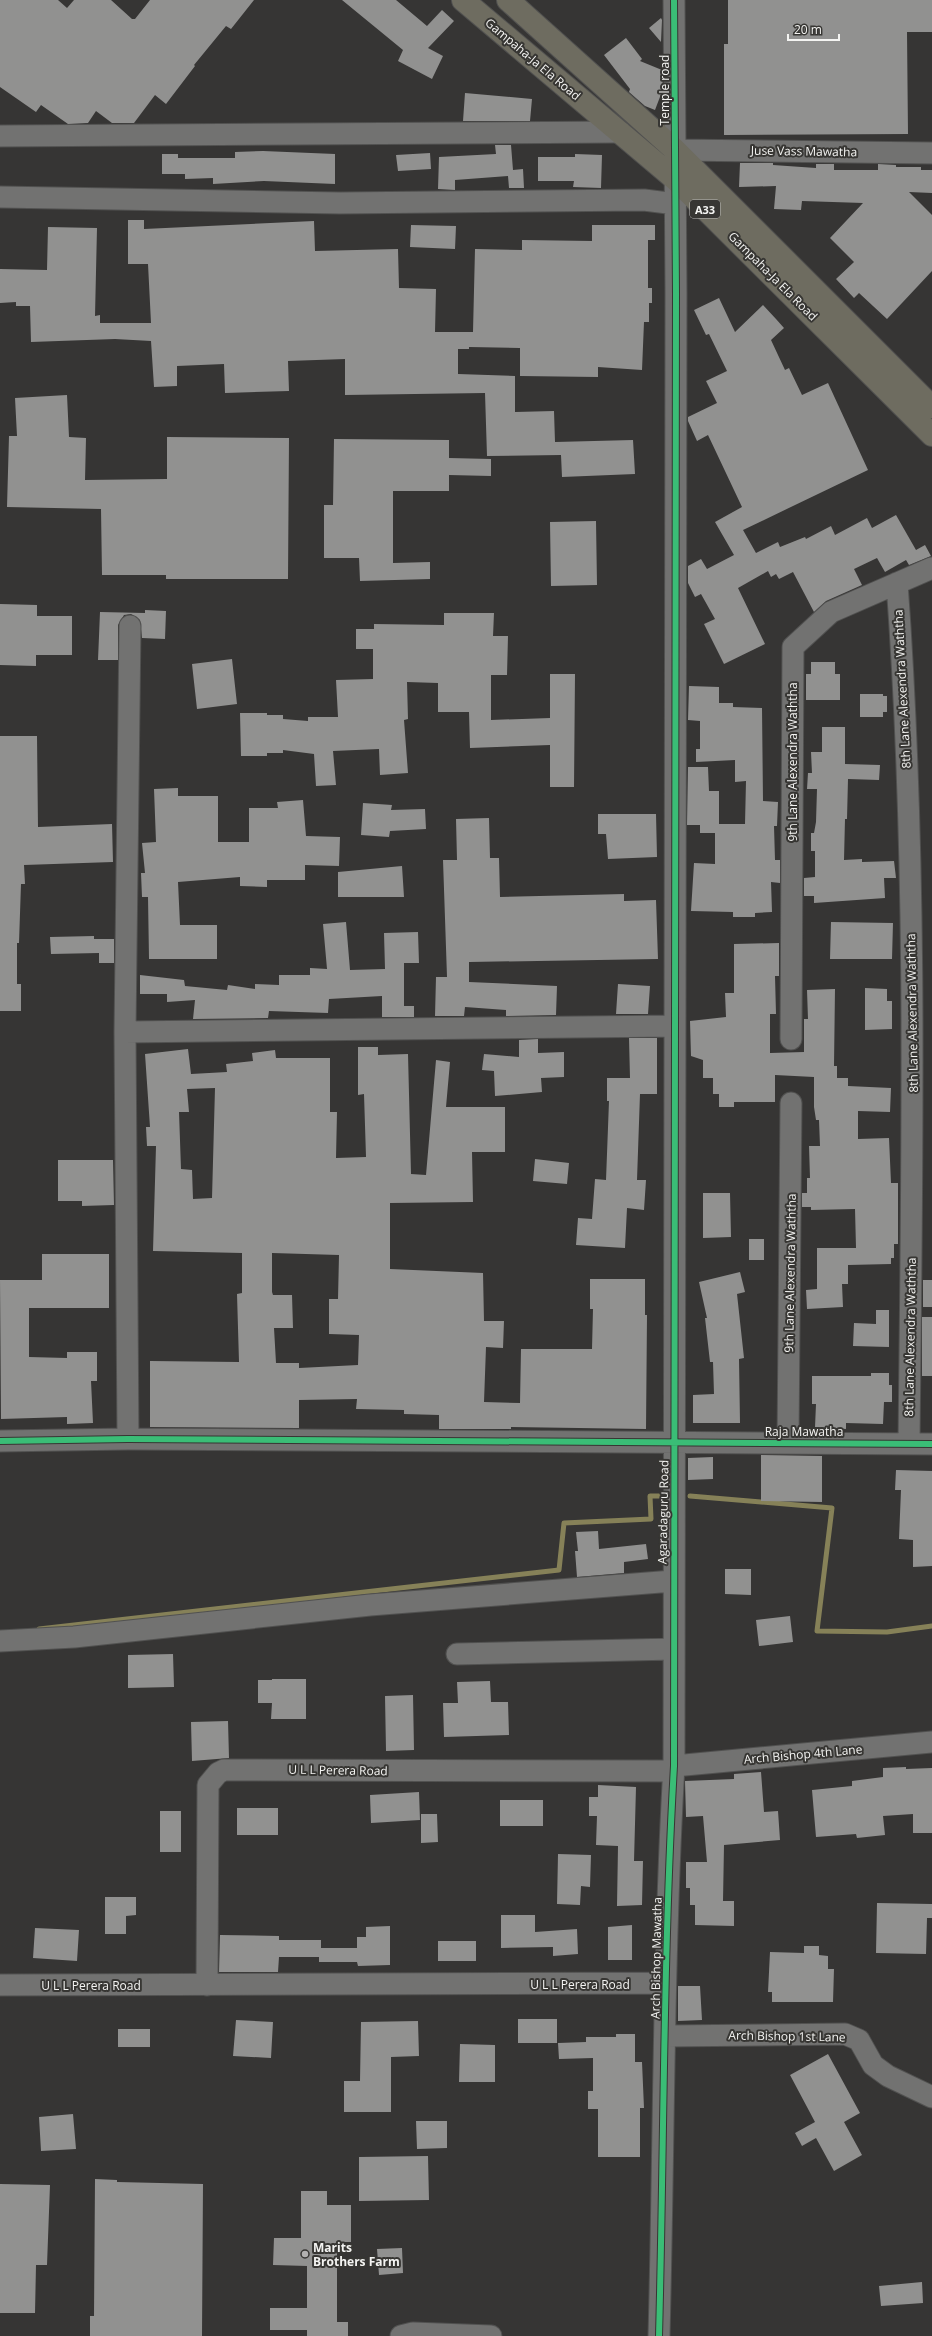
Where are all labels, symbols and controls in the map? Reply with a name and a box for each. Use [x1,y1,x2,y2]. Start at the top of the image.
street label: Gampaha-Ja Ela Road [482,14,584,104]
scale bar [788,16,839,42]
text: 20 m [794,21,822,38]
street label: Temple road [656,55,673,125]
street label: Juse Vass Mawatha [750,142,857,160]
road number: A33 [690,200,720,218]
street label: Gampaha-Ja Ela Road [725,228,821,324]
street label: 8th Lane Alexendra Waththa [889,609,915,769]
street label: 9th Lane Alexendra Waththa [784,682,801,842]
street label: 8th Lane Alexendra Waththa [902,933,922,1093]
street label: 9th Lane Alexendra Waththa [780,1193,800,1353]
street label: 8th Lane Alexendra Waththa [900,1257,920,1417]
street label: Raja Mawatha [765,1423,843,1440]
street label: Agaradaguru Road [654,1460,672,1564]
street label: Arch Bishop 4th Lane [743,1740,863,1768]
street label: U L L Perera Road [288,1761,388,1779]
street label: Arch Bishop Mawatha [646,1897,666,2019]
street label: U L L Perera Road [530,1976,630,1993]
street label: U L L Perera Road [41,1977,141,1994]
street label: Arch Bishop 1st Lane [728,2026,846,2046]
place label: Marits Brothers Farm [313,2239,400,2270]
marker: Marits Brothers Farm [300,2249,310,2259]

